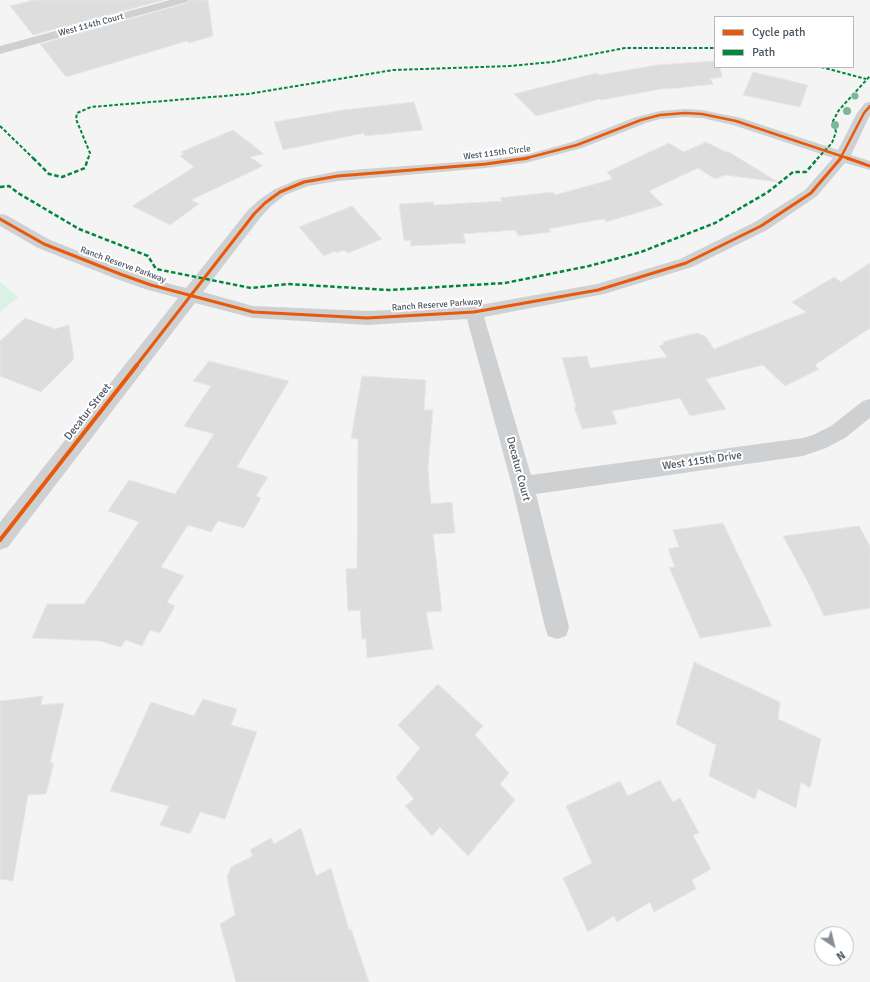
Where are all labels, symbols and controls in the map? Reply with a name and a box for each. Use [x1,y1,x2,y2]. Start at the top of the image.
street label: West 114th Court [57,11,125,39]
legend [714,16,854,68]
text: Cycle path [752,25,805,40]
text: Path [752,45,775,60]
street label: West 115th Circle [463,144,531,162]
street label: Ranch Reserve Parkway [79,244,167,286]
street label: Ranch Reserve Parkway [391,296,483,314]
street label: Decatur Street [62,381,114,443]
street label: Decatur Court [503,435,533,503]
street label: West 115th Drive [661,449,743,473]
north arrow [814,926,854,966]
text: N [834,948,847,963]

